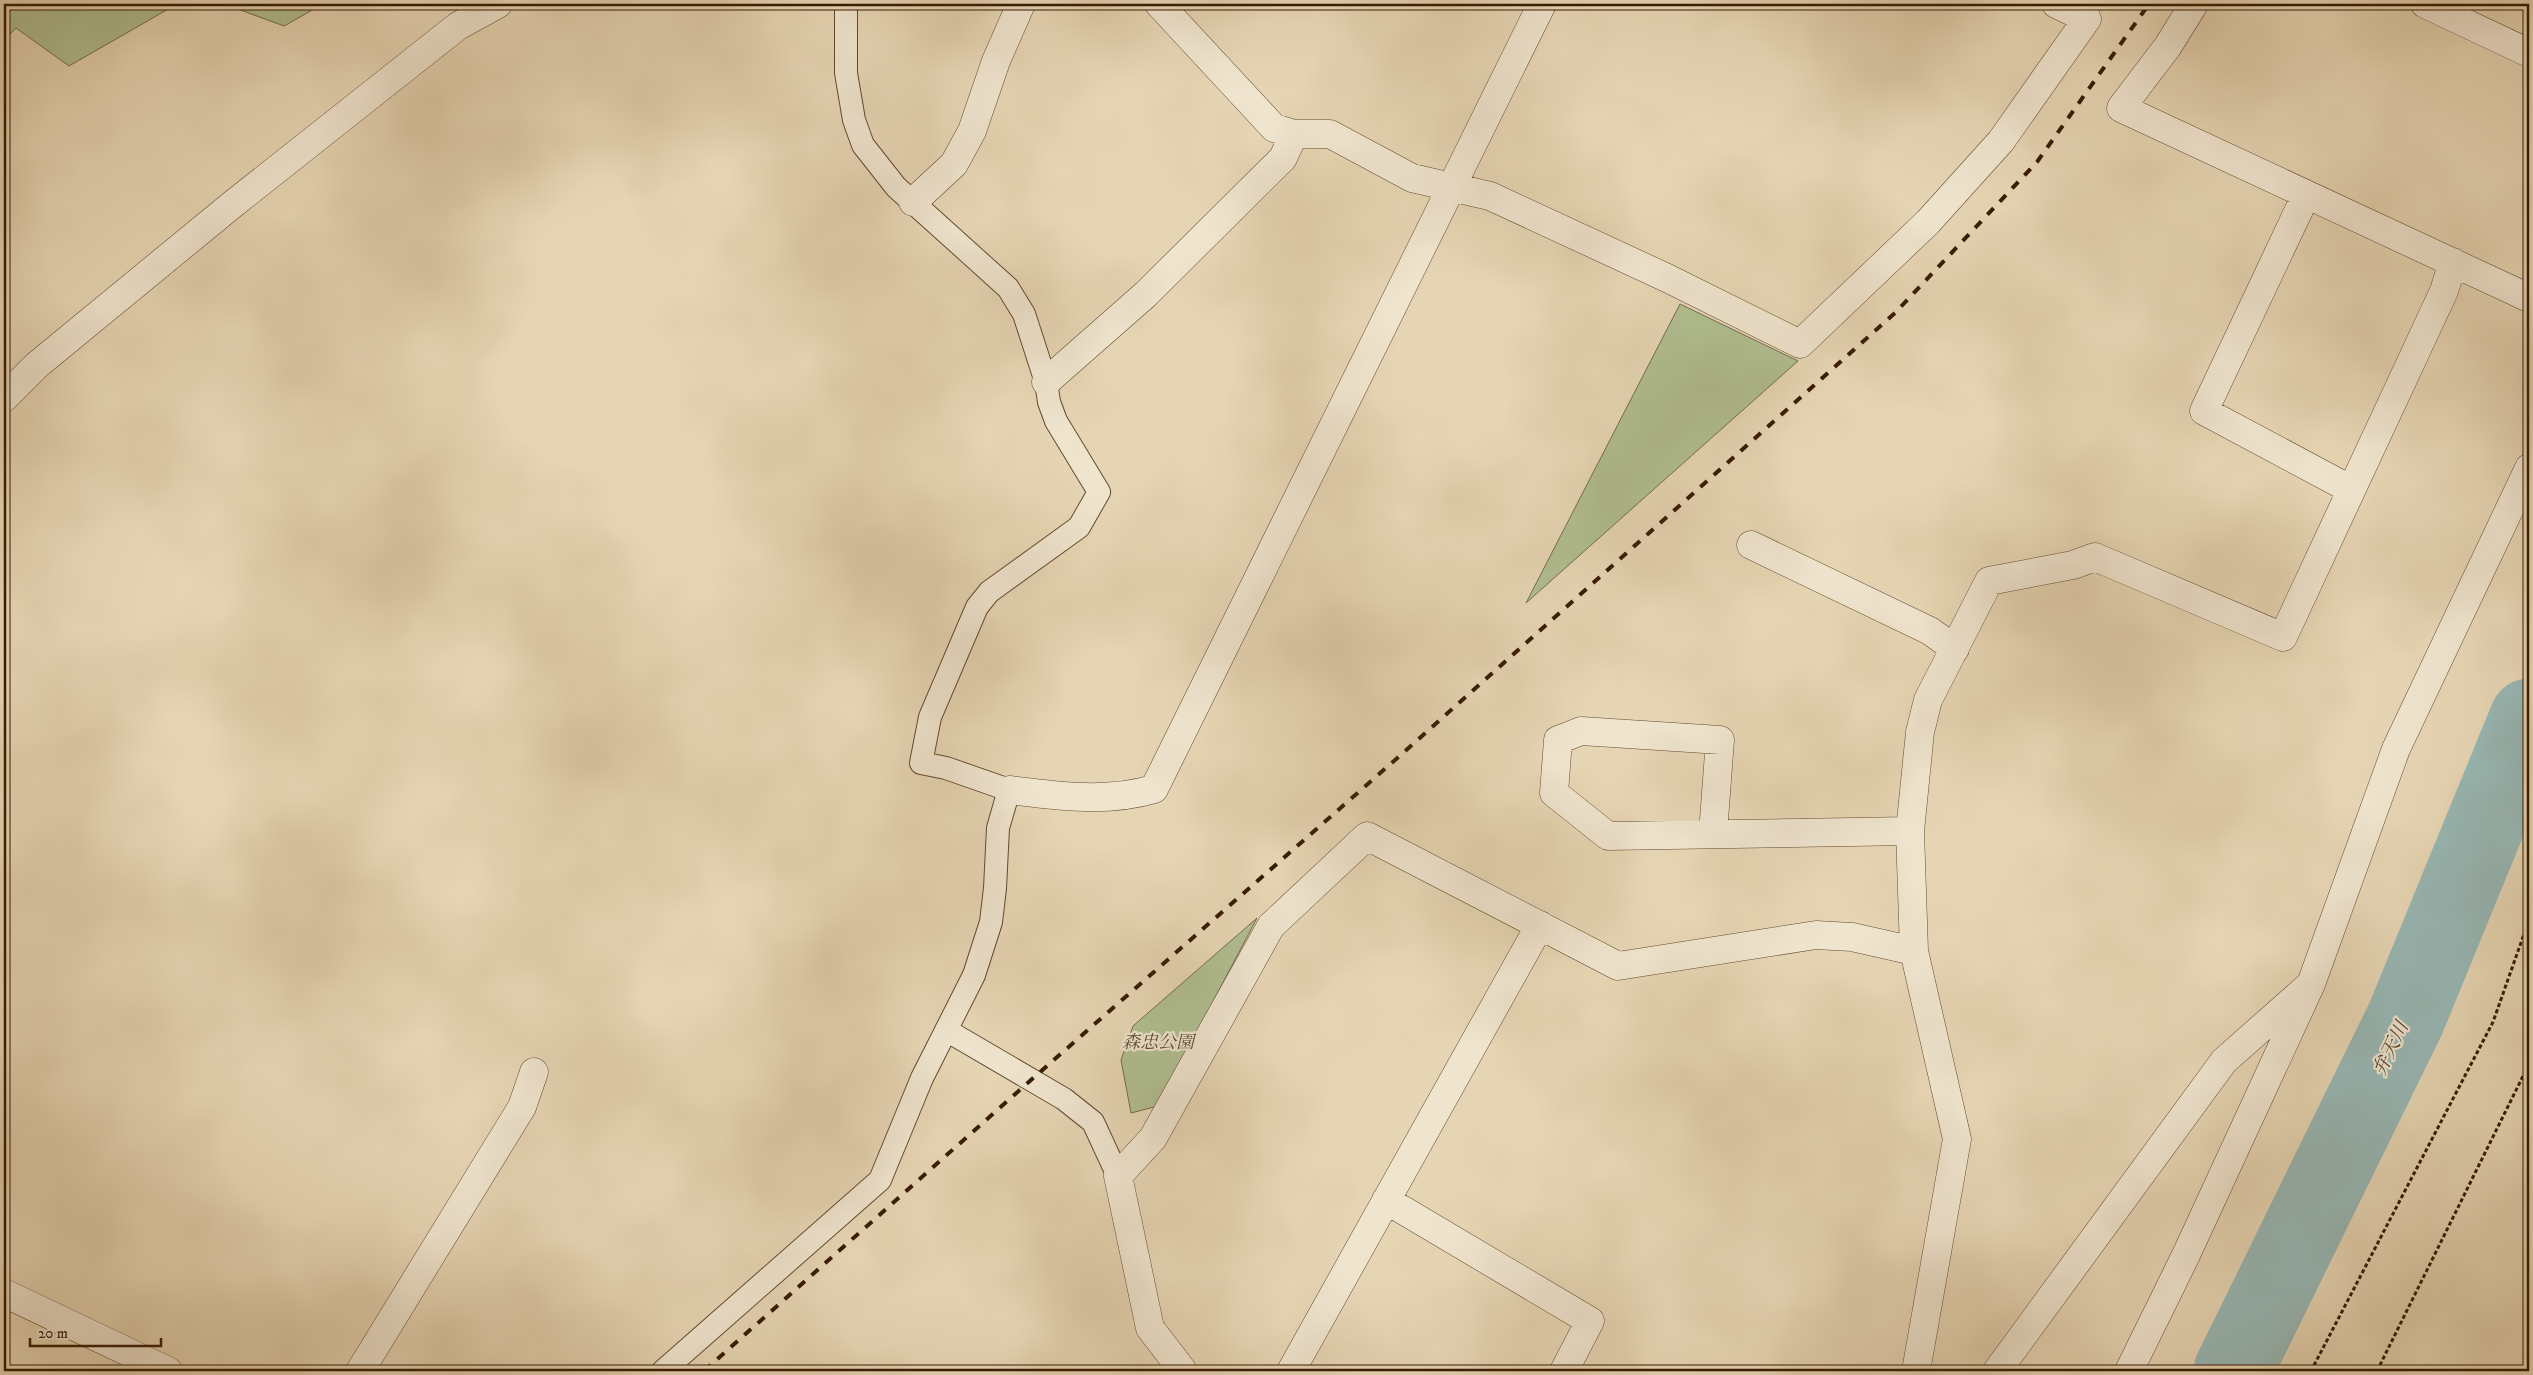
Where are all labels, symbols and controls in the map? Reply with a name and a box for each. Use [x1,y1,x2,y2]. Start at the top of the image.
water label: 弁天川 [2368,1017,2415,1080]
park label: 森忠公園 [1122,1032,1197,1054]
scale bar [30,1315,161,1347]
text: 20 m [38,1324,68,1343]

